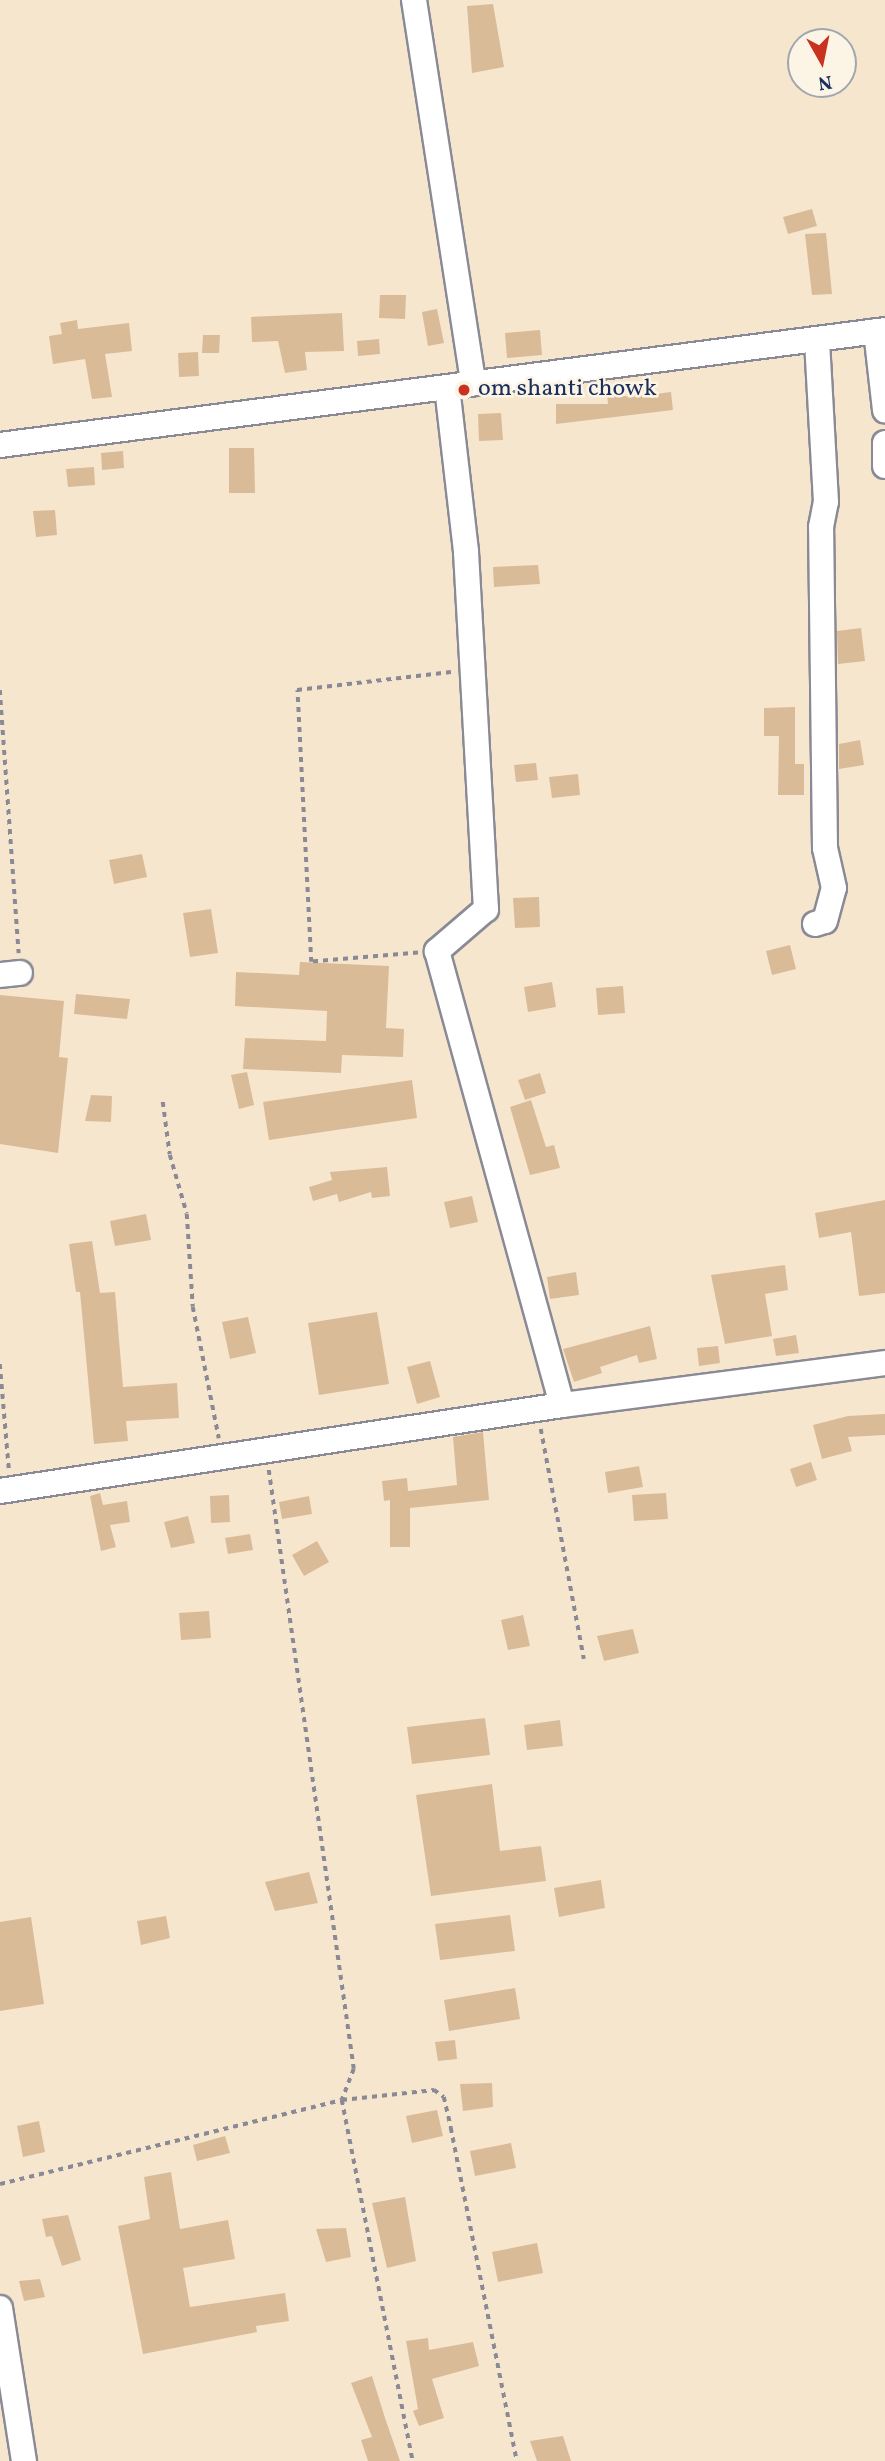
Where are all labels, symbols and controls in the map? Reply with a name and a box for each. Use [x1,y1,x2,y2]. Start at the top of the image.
north arrow [787,28,857,98]
text: N [816,68,834,96]
place label: om shanti chowk [478,376,657,404]
marker: om shanti chowk [456,382,472,398]

